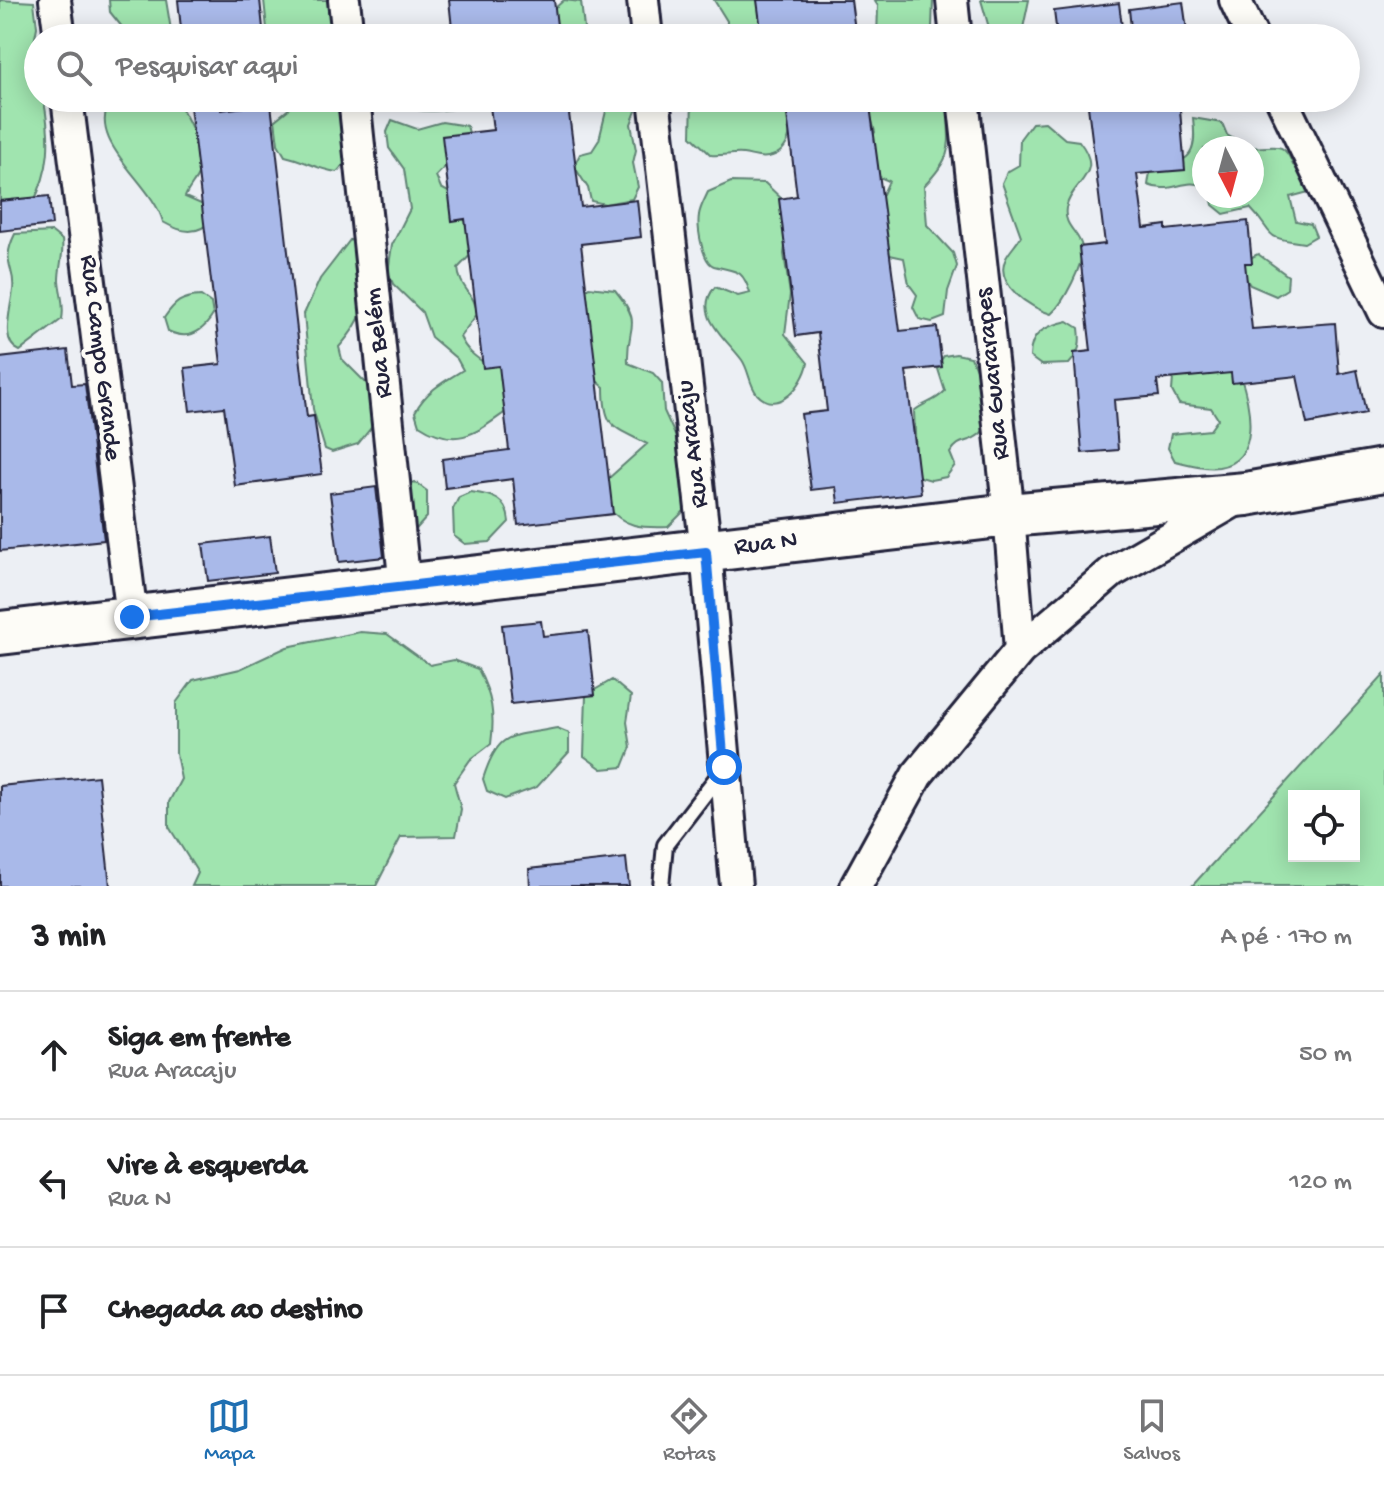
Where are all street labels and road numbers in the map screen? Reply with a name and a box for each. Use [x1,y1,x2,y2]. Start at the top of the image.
street label: Rua Campo Grande [71,253,127,463]
street label: Rua Guararapes [969,285,1018,461]
street label: Rua Belém [359,286,401,400]
street label: Rua Aracaju [671,378,717,510]
street label: Rua N [733,526,799,564]

